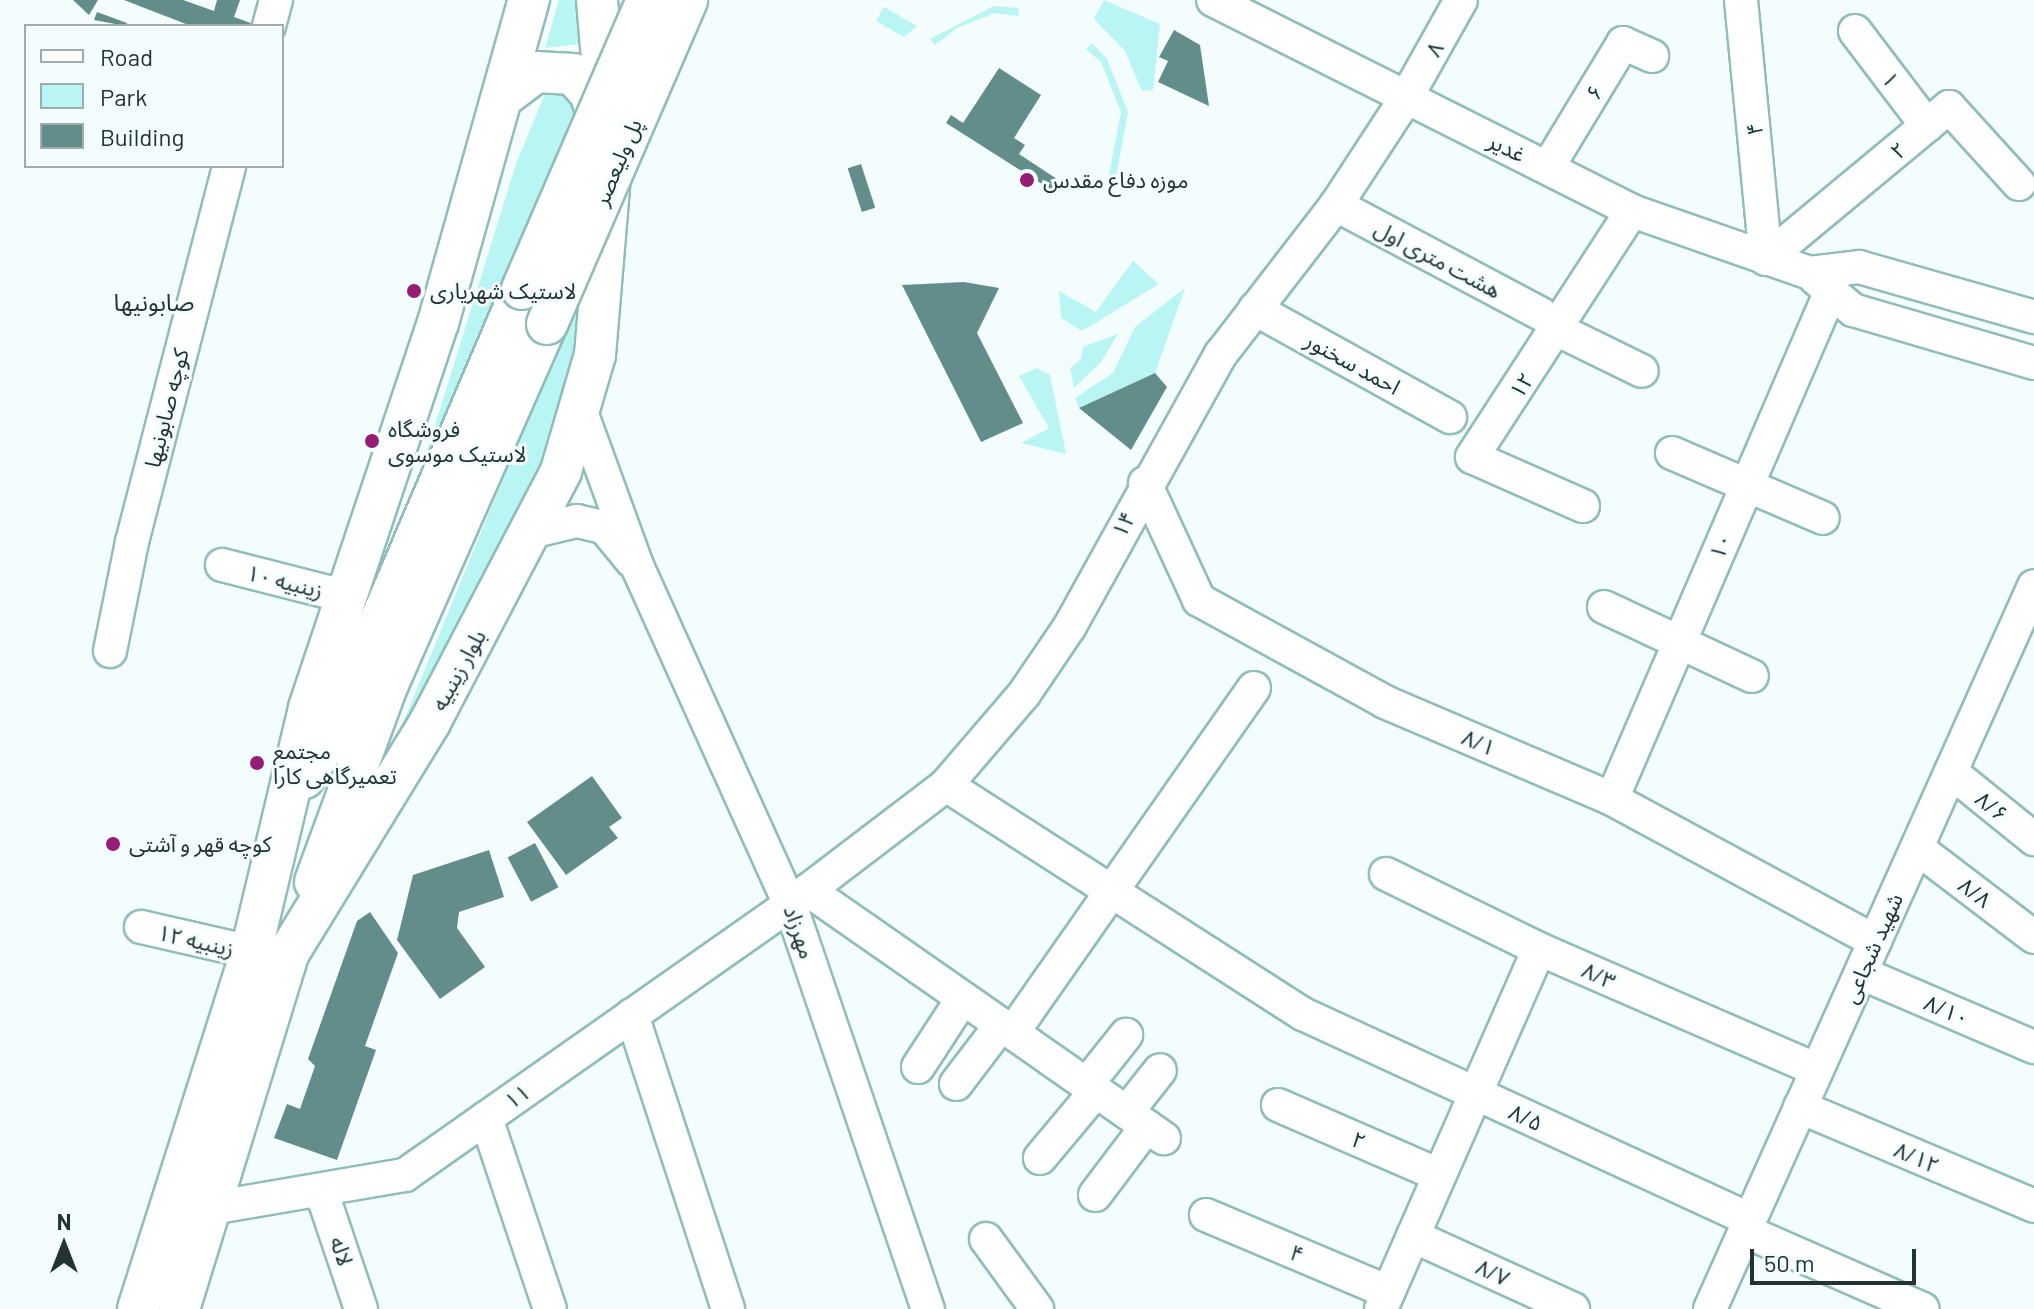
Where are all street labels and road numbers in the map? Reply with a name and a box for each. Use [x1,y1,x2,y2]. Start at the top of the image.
street label: ۸ [1419,37,1449,61]
street label: ۱ [1877,66,1905,92]
street label: ۶ [1579,80,1609,104]
street label: پل ولیعصر [587,115,647,209]
street label: ۴ [1740,121,1768,137]
street label: غدیر [1484,127,1530,167]
street label: ۲ [1885,136,1911,164]
street label: هشت متری اول [1370,215,1506,303]
street label: احمد سخنور [1301,326,1405,400]
street label: کوچه صابونیها [138,346,194,470]
street label: ۱۲ [1503,367,1539,403]
street label: ۱۴ [1105,507,1141,541]
street label: ۱۰ [1703,529,1737,563]
street label: زینبیه ۱۰ [244,559,326,603]
street label: بلوار زینبیه [425,625,491,715]
street label: ۸/۱ [1458,723,1500,761]
street label: ۸/۶ [1970,785,2014,827]
street label: ۸/۸ [1953,871,1997,913]
street label: شهید شجاعی [1836,889,1908,1007]
street label: مهرزاد [779,902,821,962]
street label: زینبیه ۱۲ [155,918,237,962]
street label: ۸/۳ [1578,956,1620,994]
street label: ۸/۱۰ [1920,989,1974,1031]
street label: ۱۱ [499,1078,535,1114]
street label: ۸/۵ [1505,1098,1547,1136]
street label: ۲ [1348,1125,1370,1155]
street label: ۸/۱۲ [1890,1136,1944,1178]
street label: لاله [325,1233,359,1269]
street label: ۴ [1286,1238,1308,1268]
street label: ۸/۷ [1472,1253,1514,1291]

